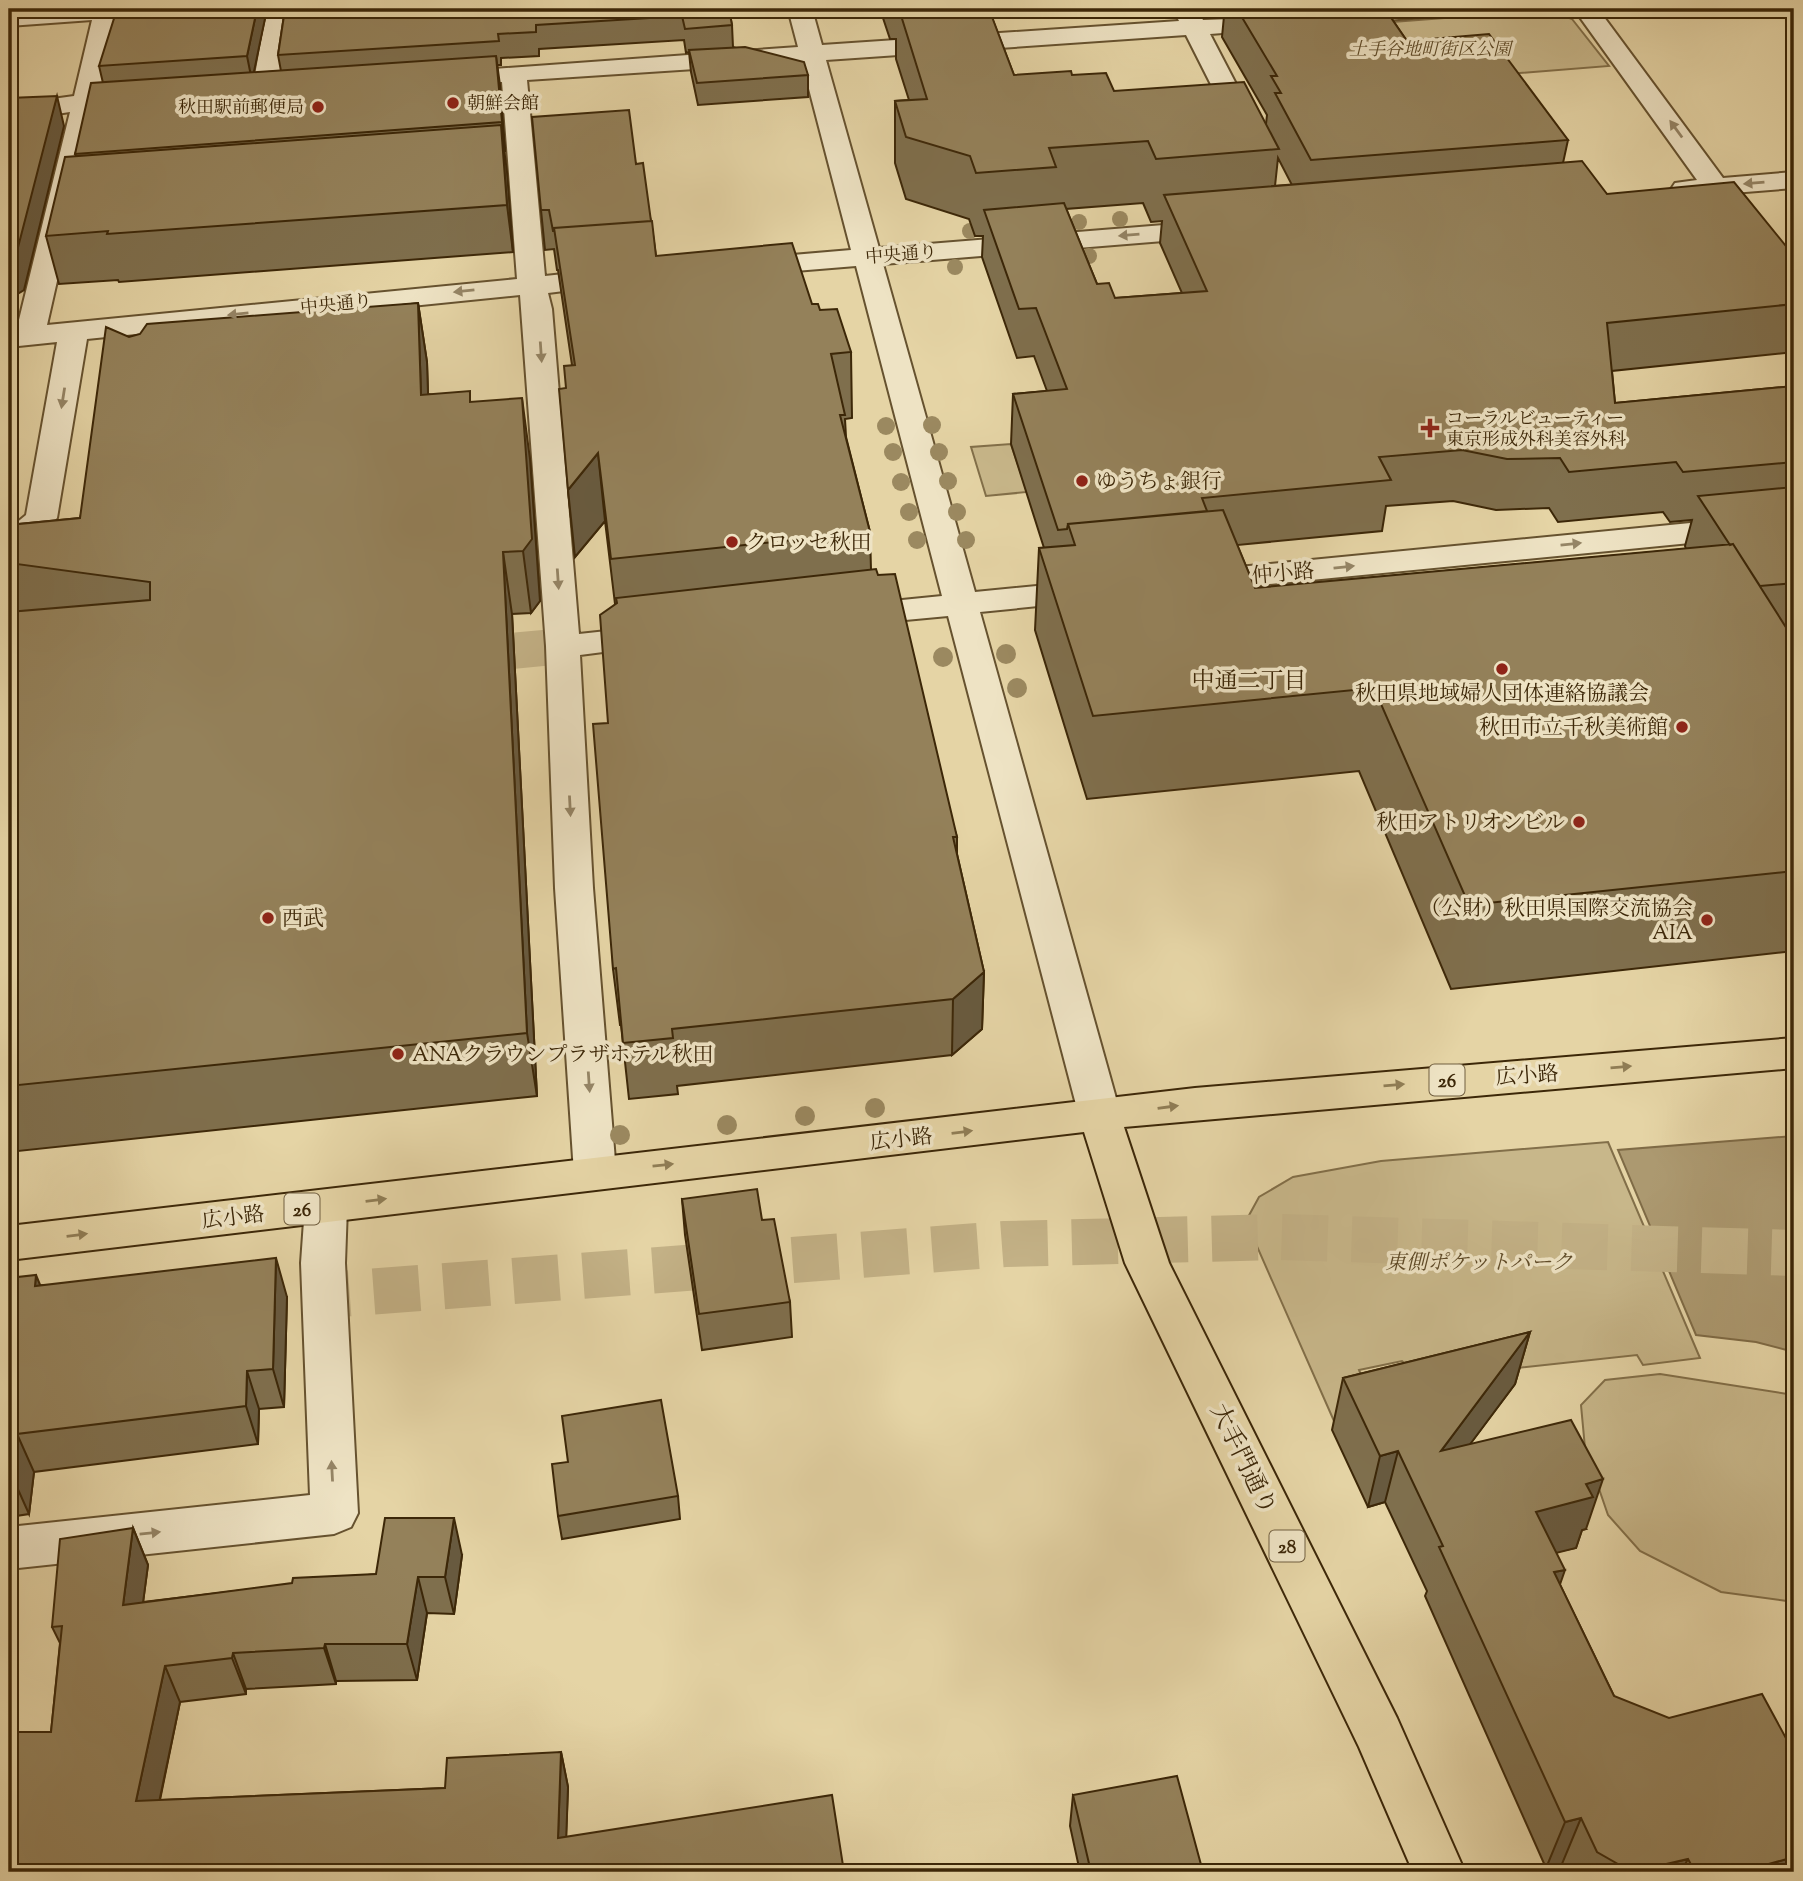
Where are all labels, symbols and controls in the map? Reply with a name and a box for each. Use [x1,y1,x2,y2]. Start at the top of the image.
park label: 土手谷地町街区公園 [1349,38,1514,64]
place label: 朝鮮会館 [467,92,539,118]
marker: 朝鮮会館 [445,95,461,111]
place label: 秋田駅前郵便局 [178,96,304,122]
marker: 秋田駅前郵便局 [310,99,326,115]
one-way arrow [1669,120,1683,139]
one-way arrow [1742,178,1764,189]
one-way arrow [1117,230,1139,241]
street label: 中央通り [864,240,938,272]
one-way arrow [453,286,475,297]
street label: 中央通り [299,289,373,323]
one-way arrow [227,309,249,320]
one-way arrow [536,341,547,363]
one-way arrow [57,387,68,409]
place label: コーラルビューティー 東京形成外科美容外科 [1446,407,1626,454]
marker: コーラルビューティー 東京形成外科美容外科 [1420,418,1440,438]
place label: ゆうちょ銀行 [1096,468,1222,498]
marker: ゆうちょ銀行 [1074,473,1090,489]
place label: クロッセ秋田 [746,529,872,559]
marker: クロッセ秋田 [724,534,740,550]
one-way arrow [1560,539,1582,550]
street label: 仲小路 [1250,557,1316,593]
one-way arrow [1333,561,1355,572]
one-way arrow [553,568,564,590]
marker: 秋田県地域婦人団体連絡協議会 [1494,661,1510,677]
district label: 中通二丁目 [1192,666,1307,699]
place label: 秋田県地域婦人団体連絡協議会 [1355,680,1649,710]
place label: 秋田市立千秋美術館 [1479,714,1668,744]
marker: 秋田市立千秋美術館 [1674,719,1690,735]
one-way arrow [565,795,576,817]
place label: 秋田アトリオンビル [1376,809,1565,839]
marker: 秋田アトリオンビル [1571,814,1587,830]
place label: （公財）秋田県国際交流協会 AIA [1420,895,1693,949]
place label: 西武 [282,905,324,935]
marker: 西武 [260,910,276,926]
marker: （公財）秋田県国際交流協会 AIA [1699,912,1715,928]
place label: ANAクラウンプラザホテル秋田 [412,1041,714,1071]
marker: ANAクラウンプラザホテル秋田 [390,1046,406,1062]
street label: 広小路 [1495,1060,1560,1094]
one-way arrow [1610,1061,1632,1072]
road number: 26 [1430,1064,1464,1096]
one-way arrow [584,1071,595,1093]
one-way arrow [1384,1079,1406,1090]
one-way arrow [1157,1101,1179,1112]
street label: 広小路 [868,1123,934,1159]
one-way arrow [951,1126,973,1137]
one-way arrow [652,1159,674,1170]
road number: 26 [284,1194,320,1224]
one-way arrow [365,1195,387,1206]
street label: 広小路 [200,1200,266,1238]
one-way arrow [66,1230,88,1241]
park label: 東側ポケットパーク [1385,1249,1573,1279]
street label: 大手門通り [1201,1398,1284,1521]
one-way arrow [327,1460,338,1482]
one-way arrow [139,1527,161,1538]
road number: 28 [1270,1530,1304,1562]

